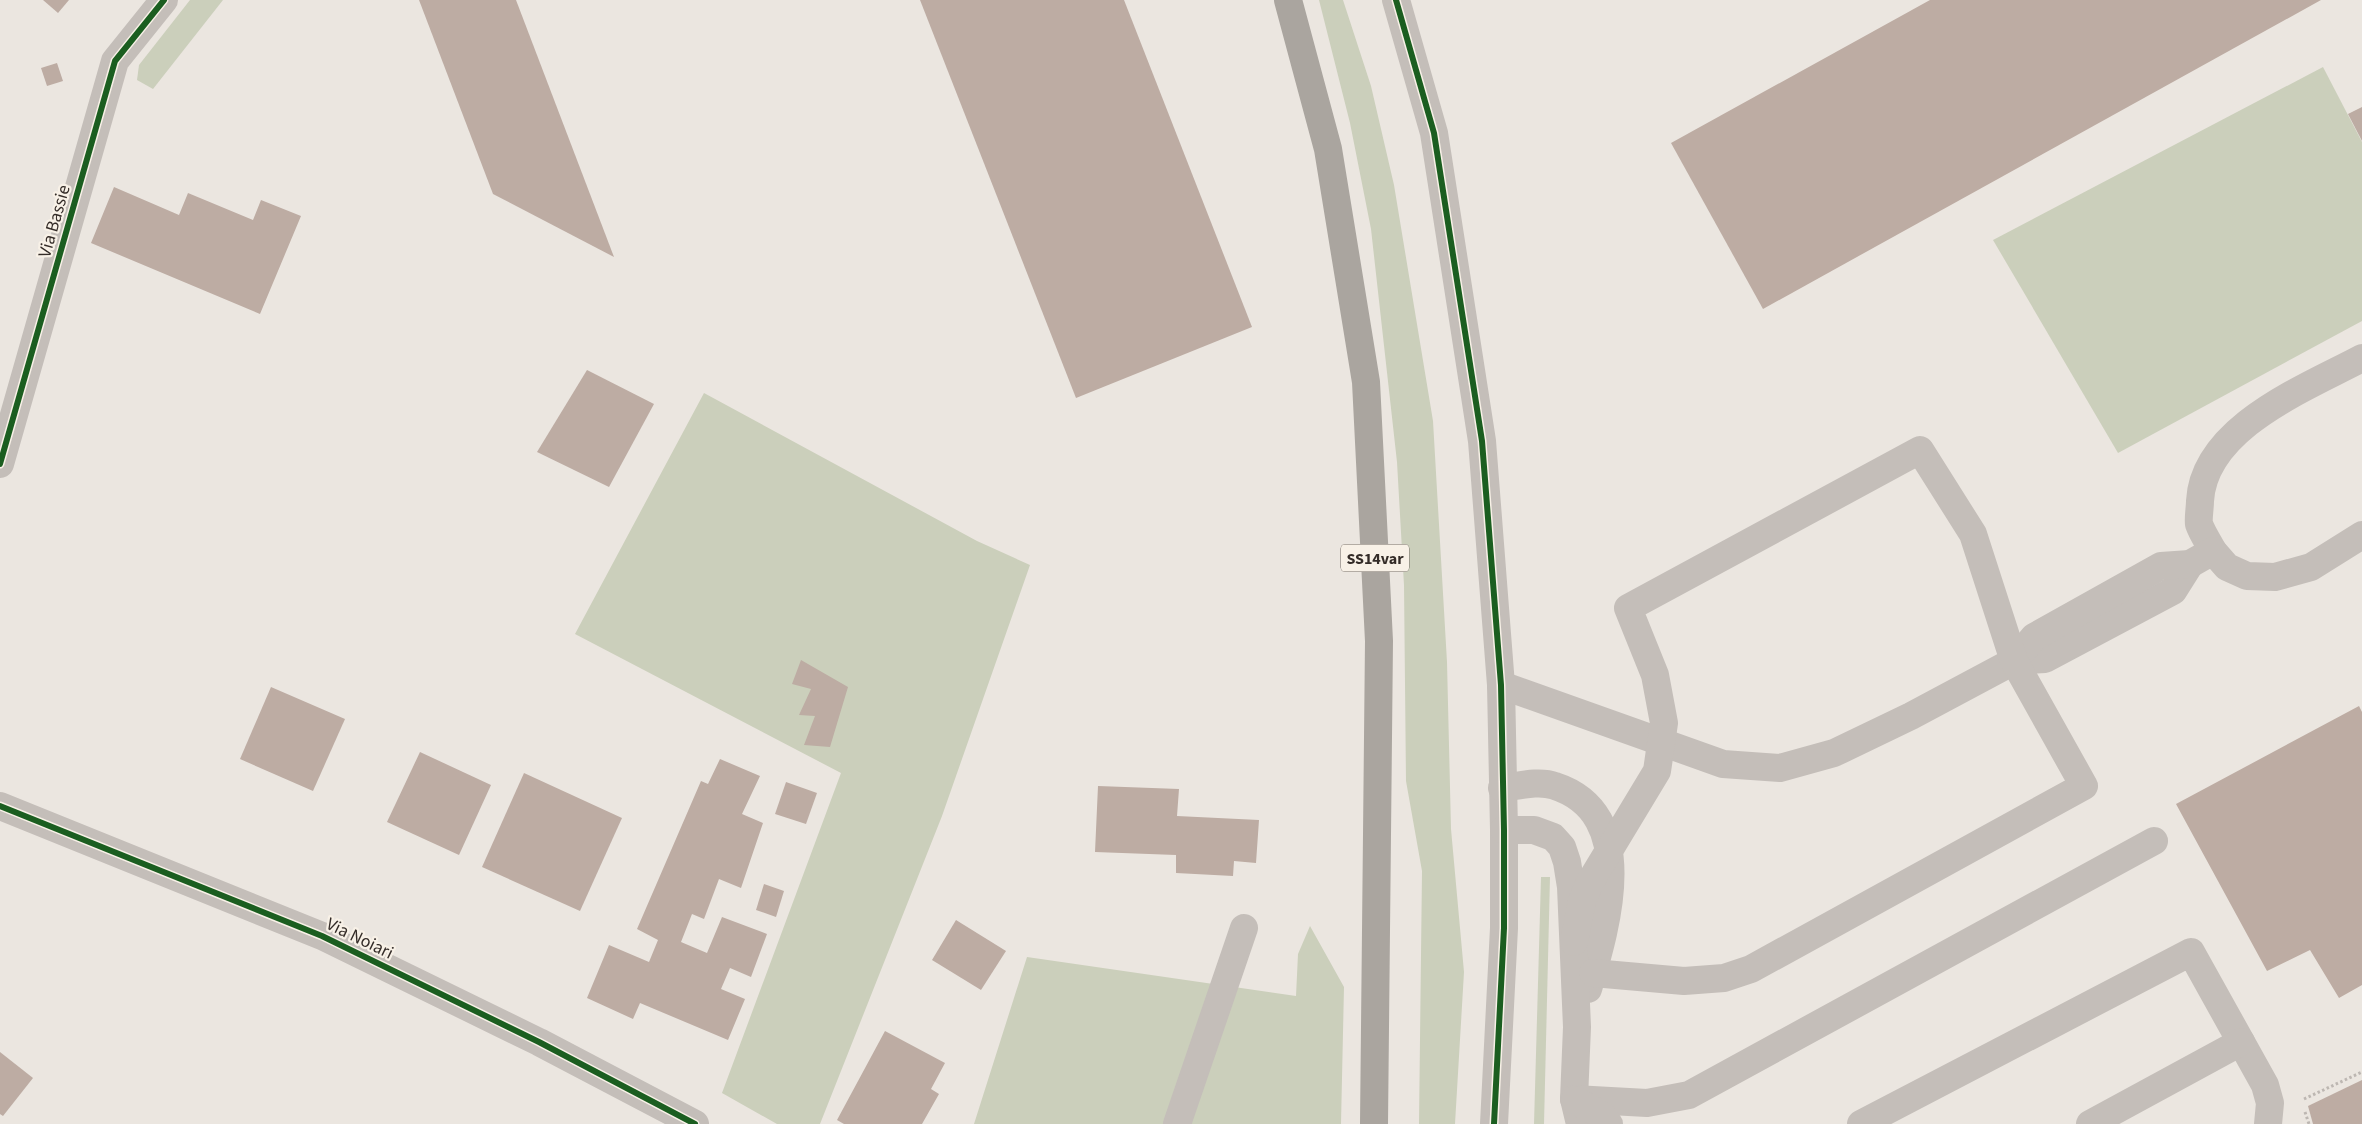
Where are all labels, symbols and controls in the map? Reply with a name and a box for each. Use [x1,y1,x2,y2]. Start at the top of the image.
street label: Via Bassie [32,182,77,260]
road number: SS14var [1341,544,1409,572]
street label: Via Noiari [322,911,398,965]

